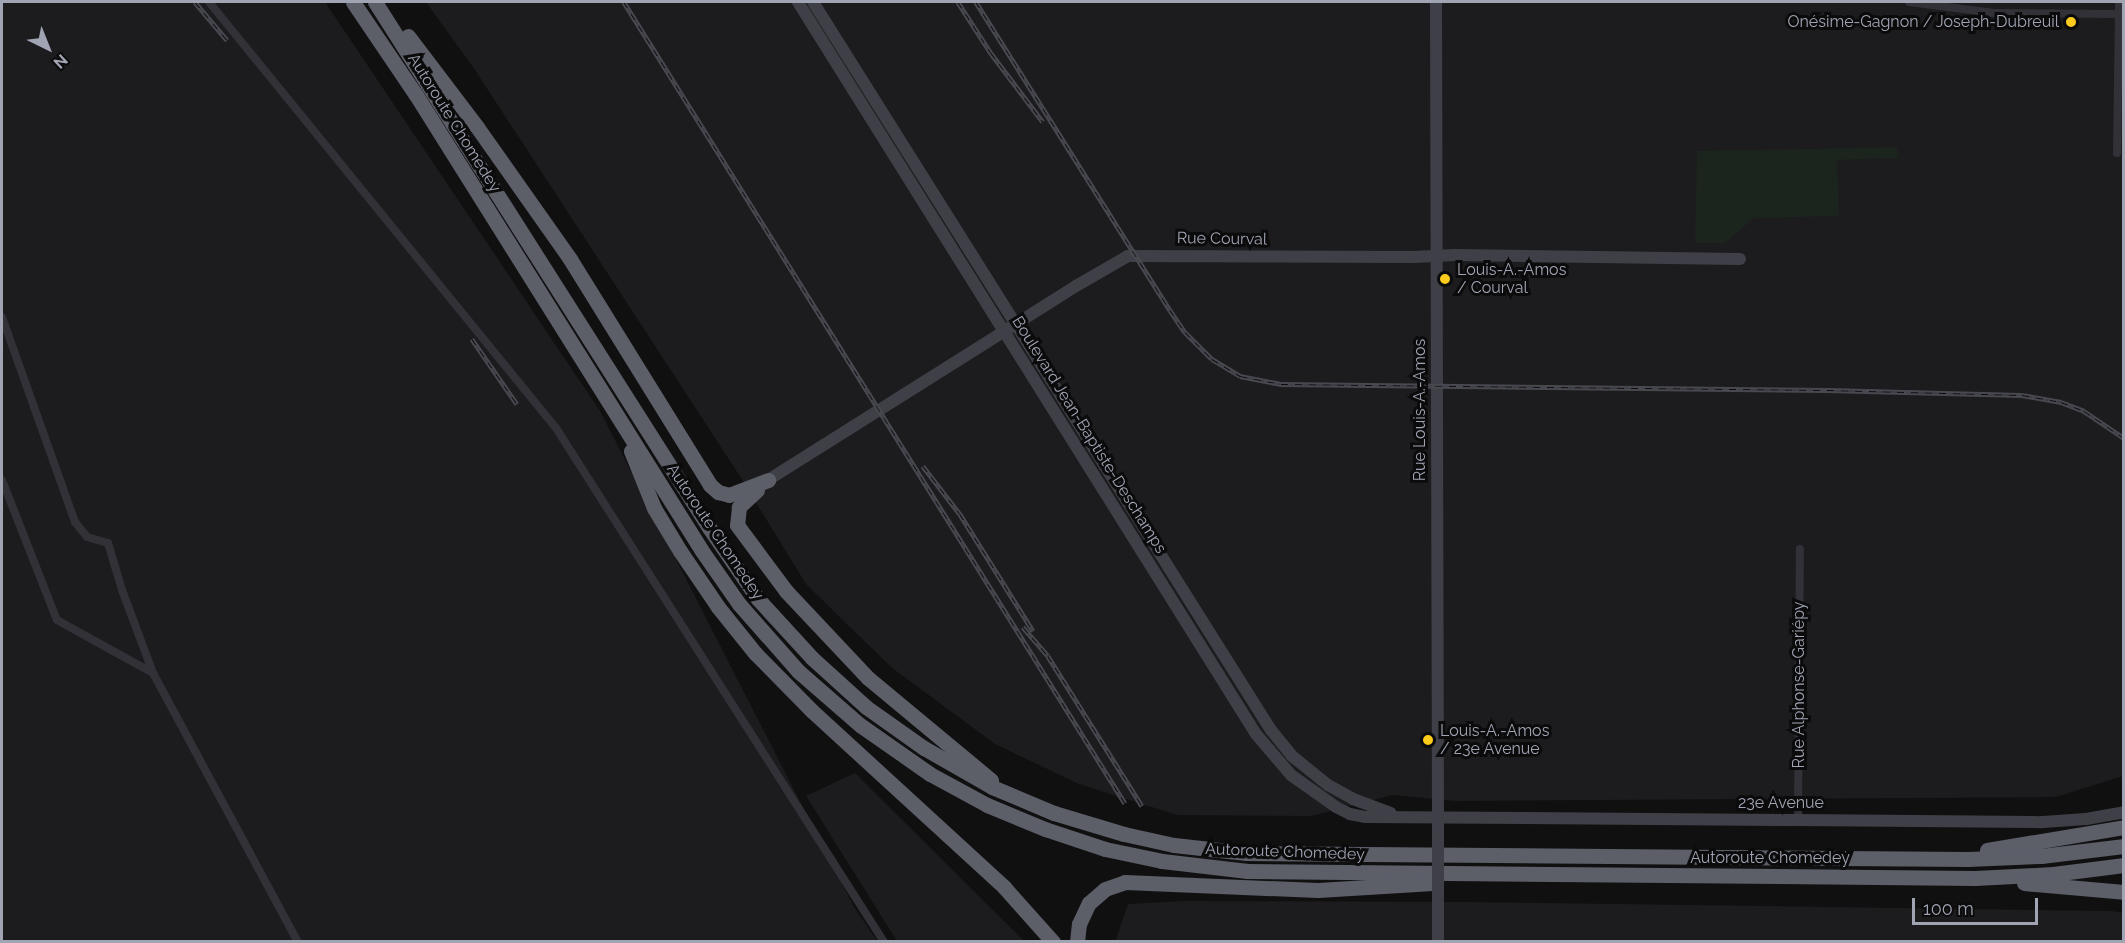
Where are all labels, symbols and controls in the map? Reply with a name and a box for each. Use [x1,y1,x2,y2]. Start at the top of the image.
place label: Onésime-Gagnon / Joseph-Dubreuil [1787,12,2059,32]
marker: Onésime-Gagnon / Joseph-Dubreuil [2064,15,2078,29]
north arrow [18,18,78,78]
text: N [50,50,72,73]
street label: Autoroute Chomedey [404,50,504,196]
street label: Rue Courval [1177,229,1267,249]
place label: Louis-A.-Amos / Courval [1457,260,1566,298]
marker: Louis-A.-Amos / Courval [1438,272,1452,286]
street label: Boulevard Jean-Baptiste-Deschamps [1008,313,1170,557]
street label: Rue Louis-A.-Amos [1410,339,1430,481]
street label: Autoroute Chomedey [662,460,768,604]
street label: Rue Alphonse-Gariépy [1789,601,1809,769]
place label: Louis-A.-Amos / 23e Avenue [1440,721,1549,759]
marker: Louis-A.-Amos / 23e Avenue [1421,733,1435,747]
street label: 23e Avenue [1738,793,1824,813]
street label: Autoroute Chomedey [1205,840,1365,864]
street label: Autoroute Chomedey [1690,848,1850,868]
scale bar [1915,886,2041,924]
text: 100 m [1923,898,1974,919]

